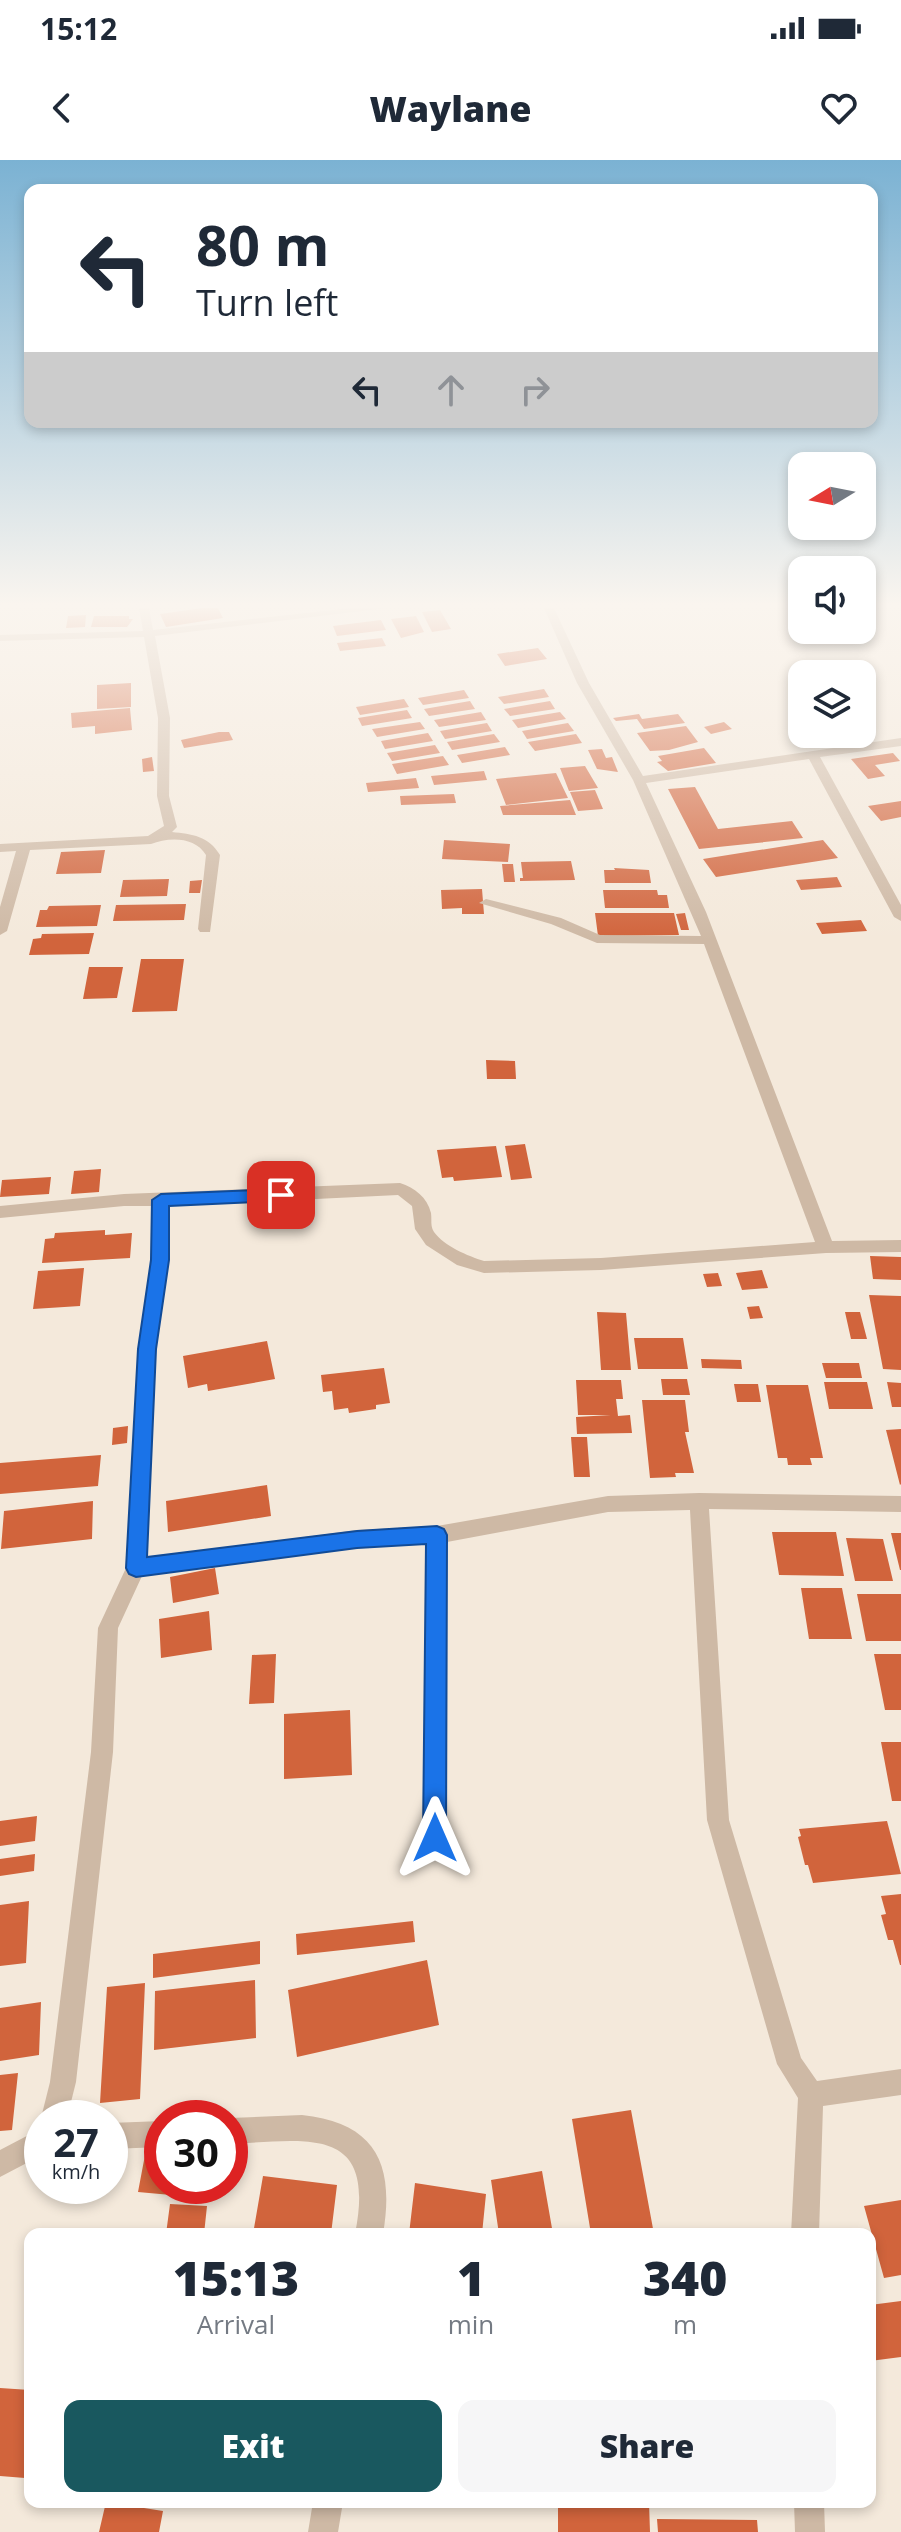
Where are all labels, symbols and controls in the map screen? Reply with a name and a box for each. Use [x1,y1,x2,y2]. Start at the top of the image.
text: 15:12 [40,8,117,49]
text: Waylane [369,84,532,133]
icon: back [40,86,84,130]
icon: heart [817,86,861,130]
text: 80 m [196,206,330,282]
icon: left [64,216,168,320]
text: Turn left [196,278,338,327]
icon: left [345,368,389,412]
icon: ahead [429,368,473,412]
icon: right [513,368,557,412]
north arrow [788,452,876,540]
map controls [788,452,876,748]
button: sound [788,556,876,644]
button: layers [788,660,876,748]
pin [247,1161,315,1229]
icon: arrive [259,1173,303,1217]
position arrow [393,1796,477,1880]
speed limit sign: 30 [144,2100,248,2204]
text: 27 [53,2114,99,2169]
text: km/h [52,2158,100,2185]
text: 15:13 [173,2245,299,2310]
text: 1 [457,2245,485,2310]
text: 340 [643,2245,727,2310]
text: Arrival [197,2306,275,2342]
text: min [448,2306,494,2342]
text: m [673,2306,697,2342]
button: Exit [64,2400,442,2492]
button: Share [458,2400,836,2492]

